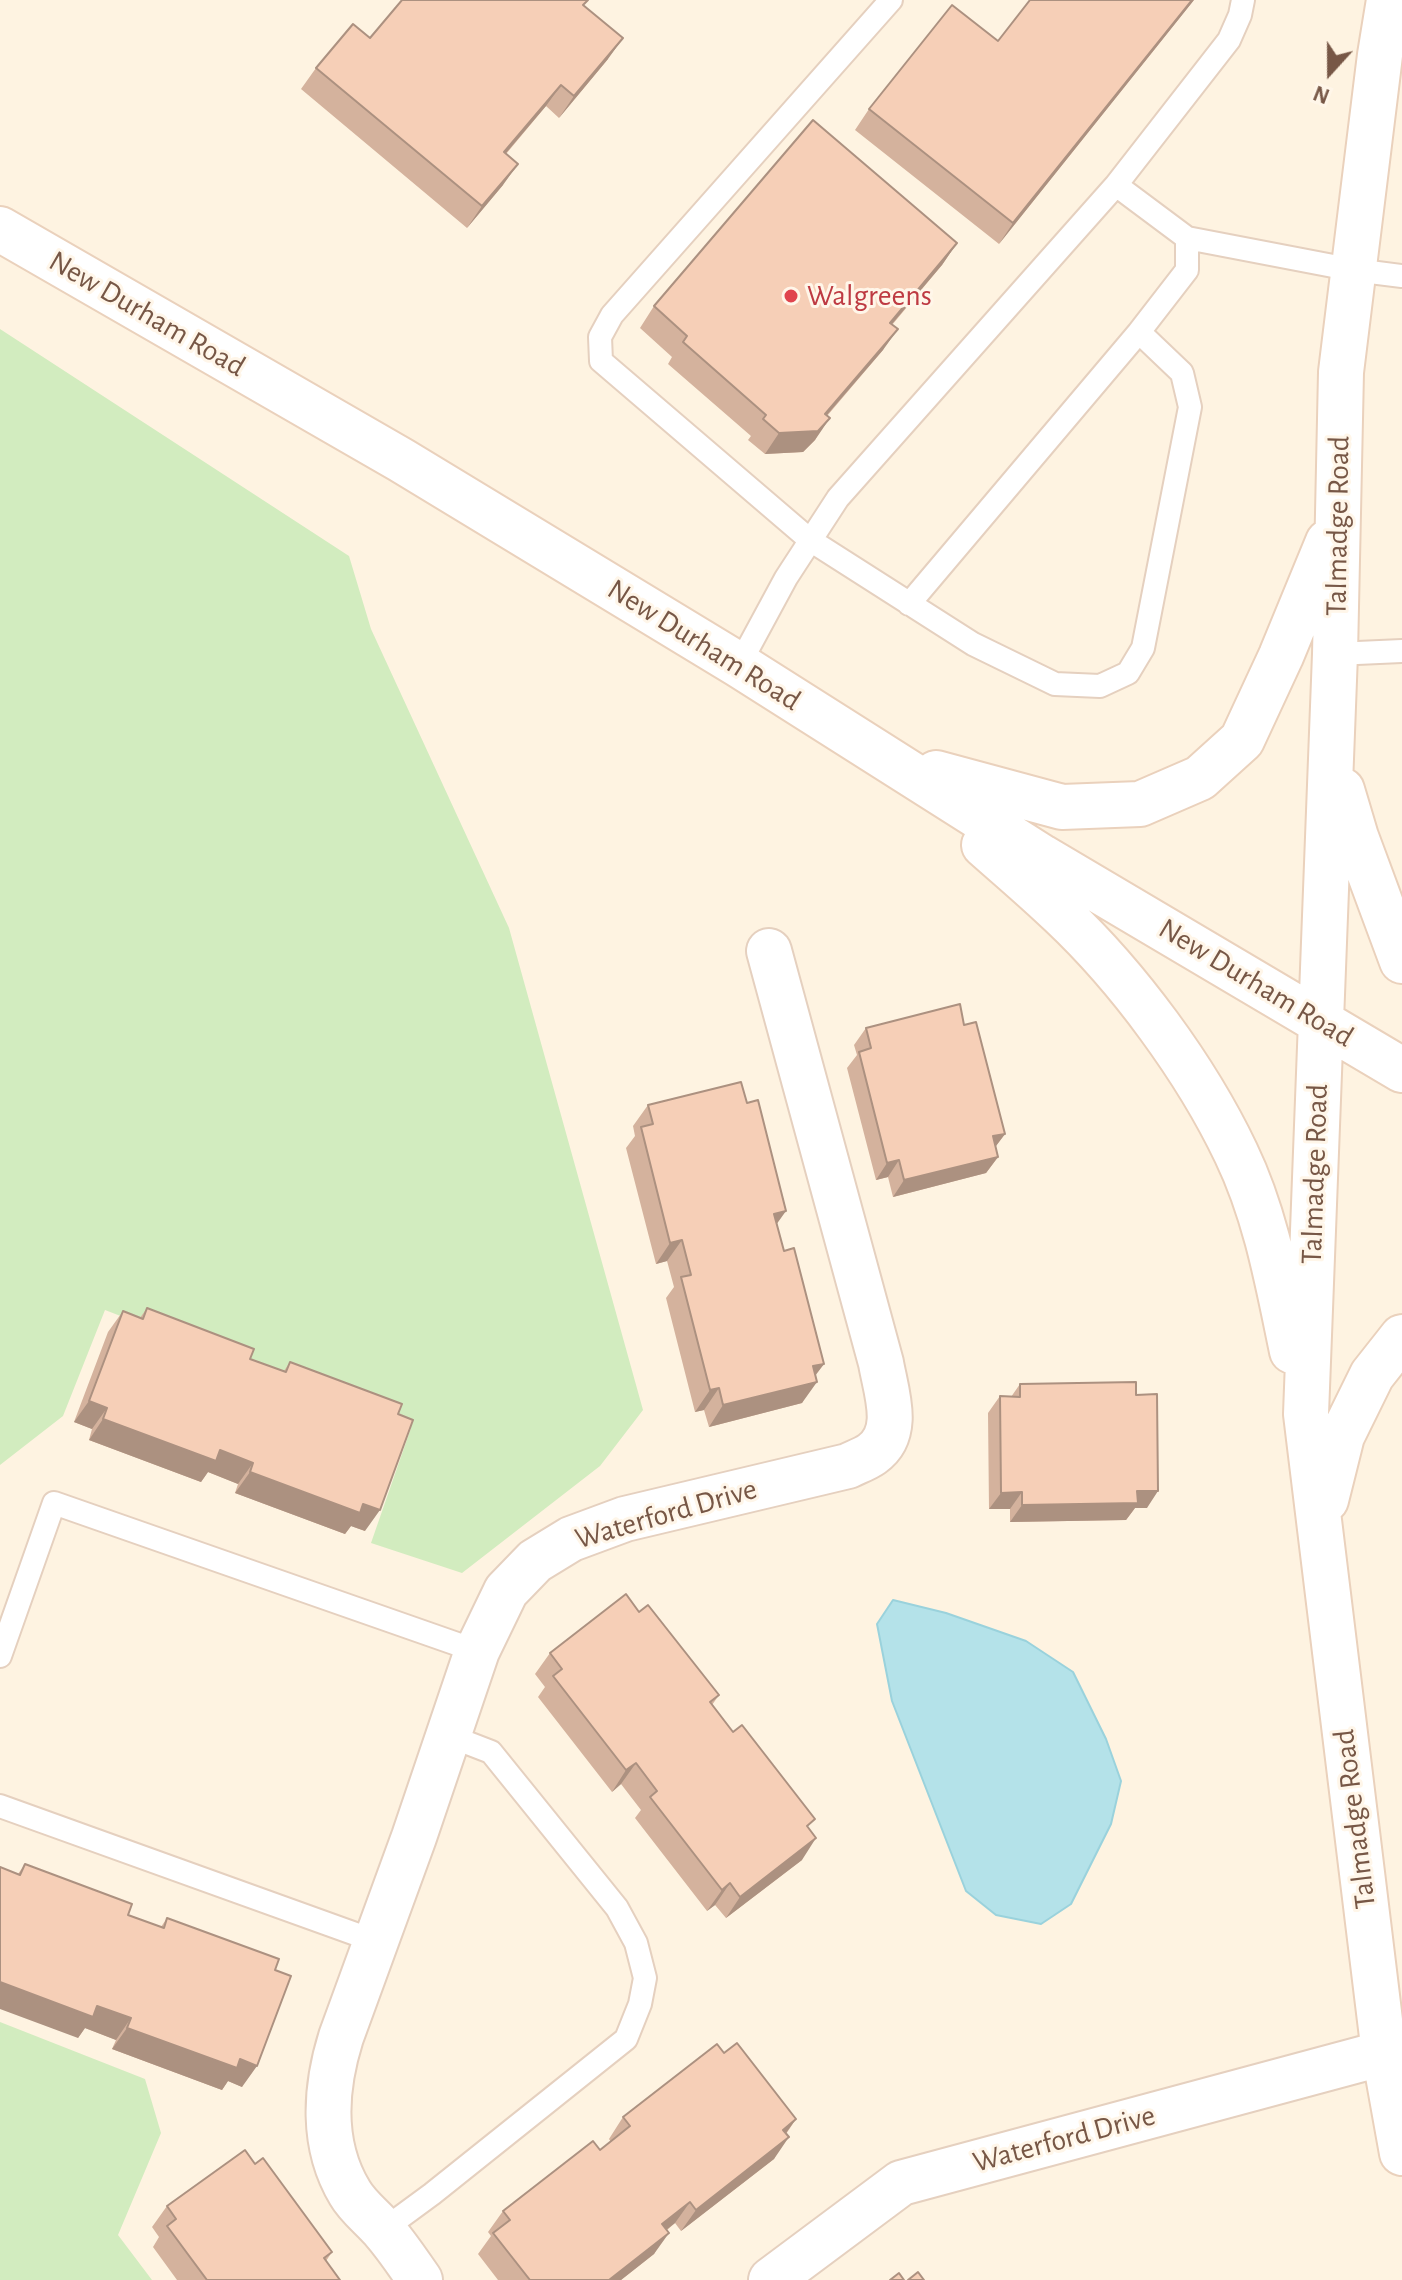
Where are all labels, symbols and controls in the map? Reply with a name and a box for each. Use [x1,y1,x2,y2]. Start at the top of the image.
north arrow [1290,32,1370,112]
text: N [1310,81,1332,107]
street label: New Durham Road [42,243,252,385]
place label: Walgreens [807,278,932,314]
marker: Walgreens [782,287,800,305]
street label: Talmadge Road [1318,435,1358,617]
street label: New Durham Road [601,571,807,719]
street label: New Durham Road [1152,911,1360,1055]
street label: Talmadge Road [1294,1083,1336,1265]
street label: Waterford Drive [571,1471,761,1557]
street label: Talmadge Road [1326,1727,1384,1911]
street label: Waterford Drive [969,2097,1159,2181]

